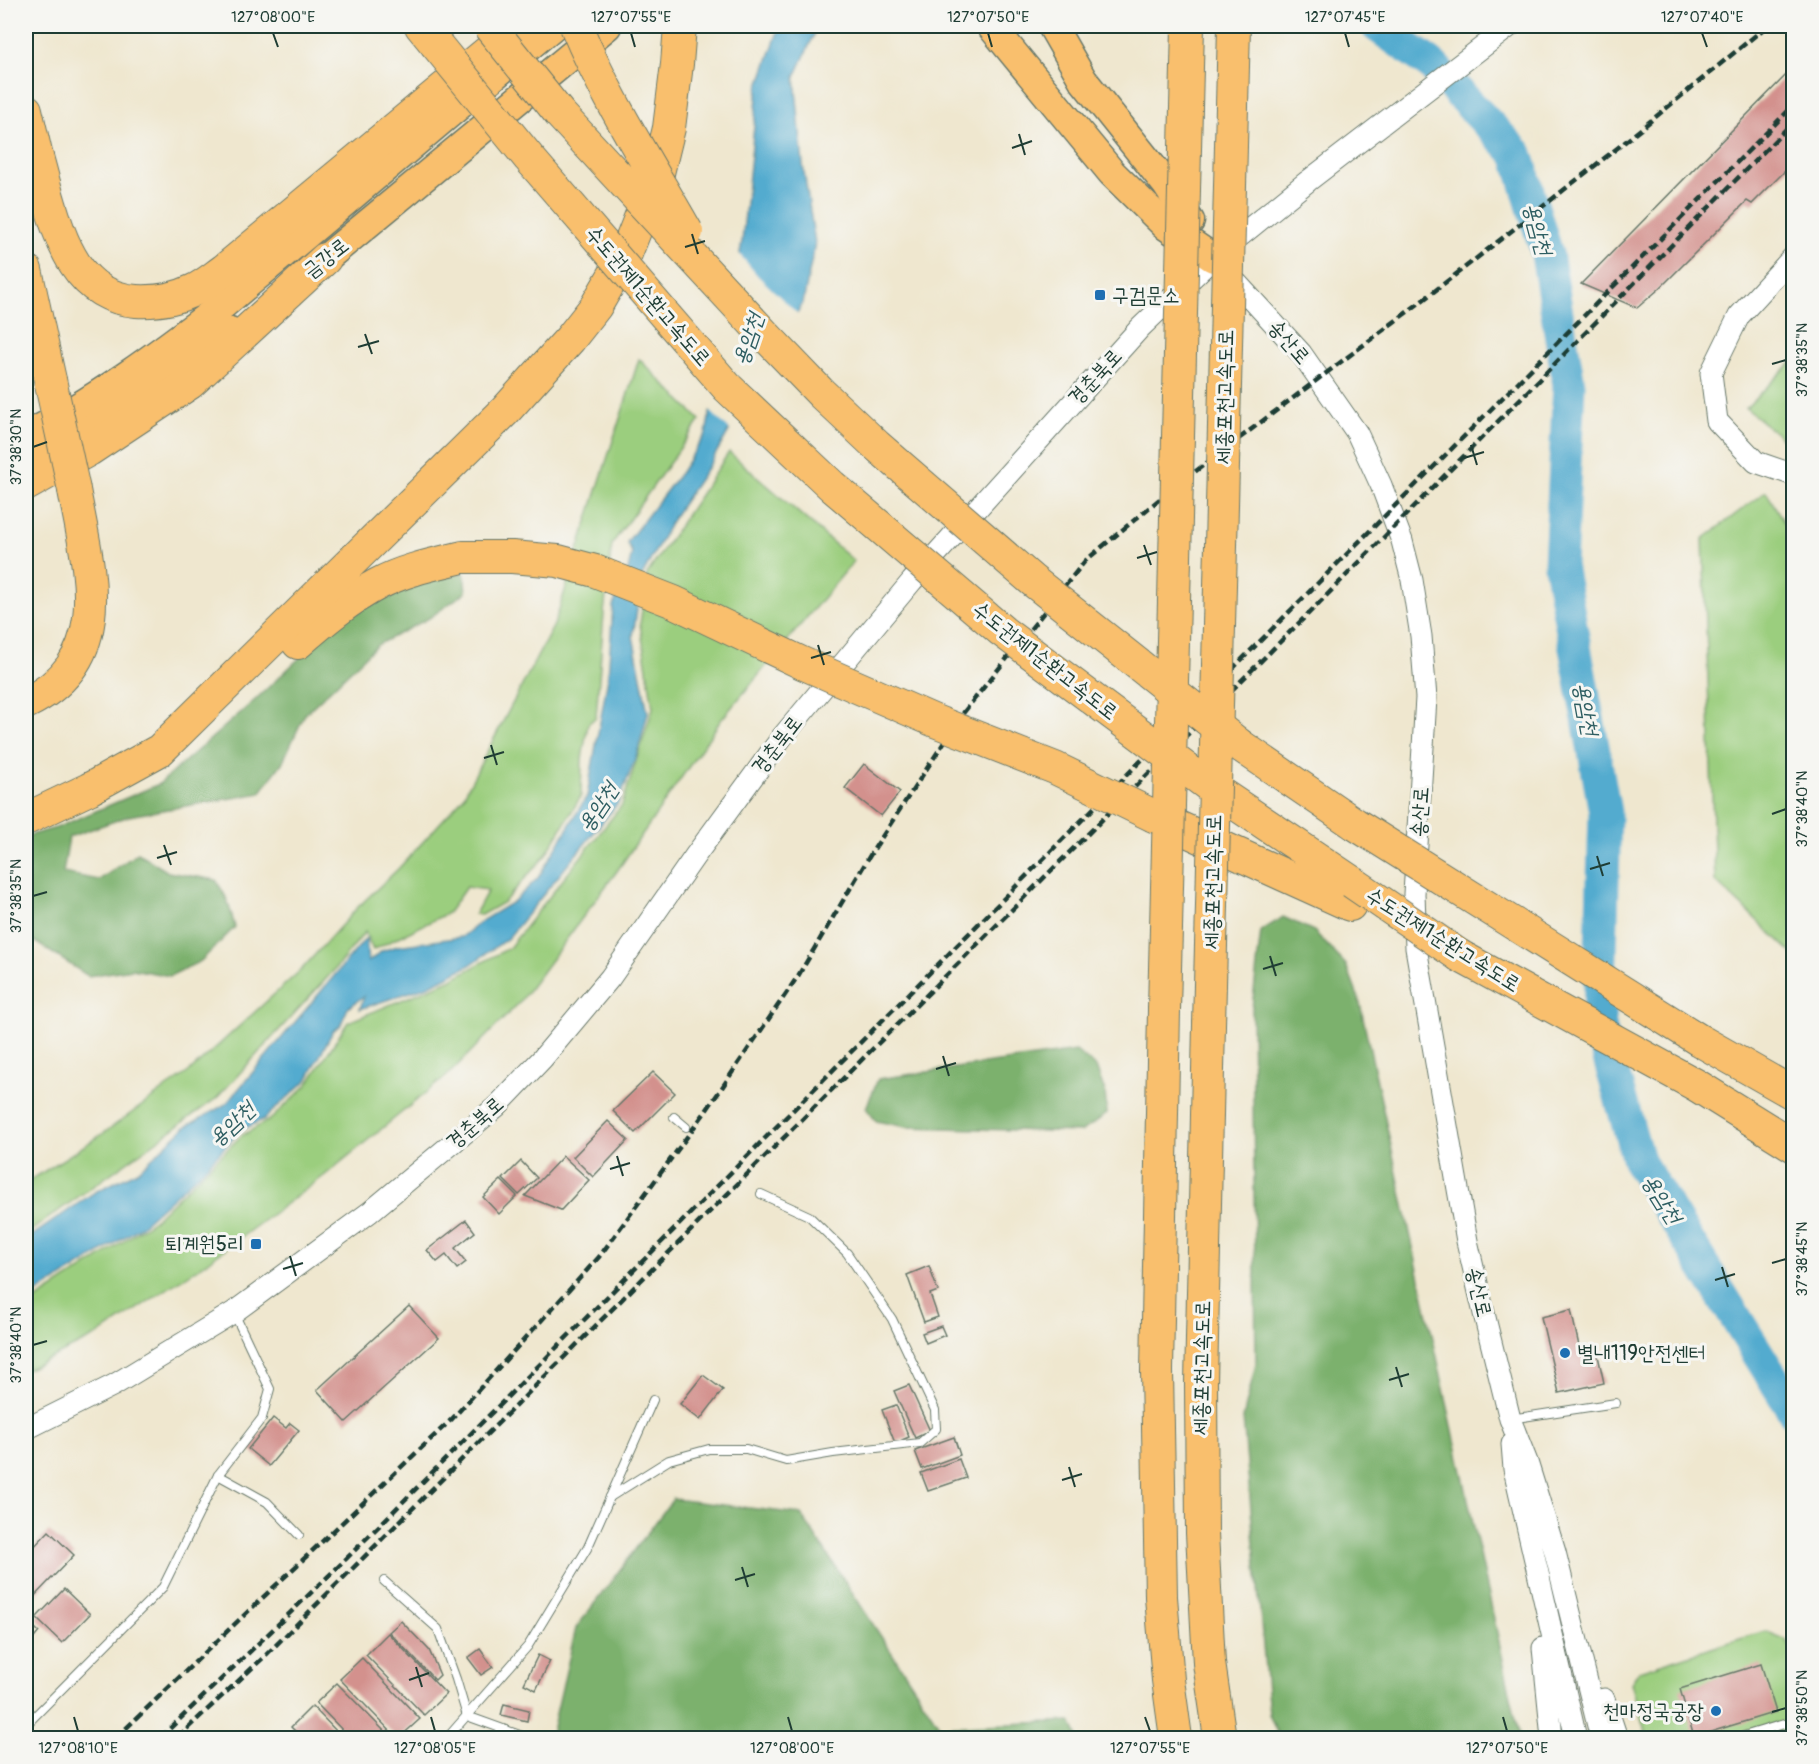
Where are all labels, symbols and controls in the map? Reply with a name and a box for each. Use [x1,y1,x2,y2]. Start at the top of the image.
text: 127°08'00"E [231,8,315,27]
text: 127°07'55"E [591,8,671,27]
text: 127°07'50"E [947,8,1029,27]
text: 127°07'45"E [1305,8,1386,27]
text: 127°07'40"E [1661,8,1744,27]
water label: 용암천 [1518,200,1559,260]
street label: 수도권제1순환고속도로 [580,220,716,372]
street label: 금강로 [298,232,354,284]
place label: 구검문소 [1112,282,1180,309]
marker: 구검문소 [1093,288,1107,302]
water label: 용암천 [726,307,771,369]
street label: 송산로 [1262,314,1316,370]
text: 37°38'35"N [1793,323,1812,397]
street label: 세종포천고속도로 [1210,329,1240,465]
street label: 경춘북로 [1062,343,1128,411]
text: 37°38'30"N [7,409,26,485]
street label: 수도권제1순환고속도로 [967,596,1123,726]
water label: 용암천 [1568,680,1605,740]
street label: 경춘북로 [746,710,808,780]
text: 37°38'40"N [1793,771,1812,847]
water label: 용암천 [572,775,626,837]
street label: 송산로 [1405,786,1435,838]
street label: 세종포천고속도로 [1198,814,1228,950]
text: 37°38'35"N [7,859,26,933]
street label: 수도권제1순환고속도로 [1361,882,1525,998]
street label: 경춘북로 [441,1091,509,1155]
water label: 용암천 [203,1094,263,1152]
water label: 용암천 [1636,1169,1689,1231]
text: 37°38'45"N [1793,1222,1812,1296]
place label: 퇴계원5리 [165,1231,244,1258]
marker: 퇴계원5리 [249,1237,263,1251]
street label: 송산로 [1460,1264,1498,1320]
street label: 세종포천고속도로 [1187,1300,1217,1436]
text: 37°38'40"N [7,1307,26,1383]
place label: 별내119안전센터 [1577,1340,1706,1367]
marker: 별내119안전센터 [1558,1346,1572,1360]
text: 37°38'50"N [1793,1670,1812,1746]
place label: 천마정국궁장 [1603,1698,1704,1725]
marker: 천마정국궁장 [1709,1704,1723,1718]
text: 127°08'10"E [38,1739,118,1758]
text: 127°08'05"E [394,1739,476,1758]
text: 127°08'00"E [750,1739,834,1758]
text: 127°07'55"E [1110,1739,1190,1758]
text: 127°07'50"E [1466,1739,1548,1758]

